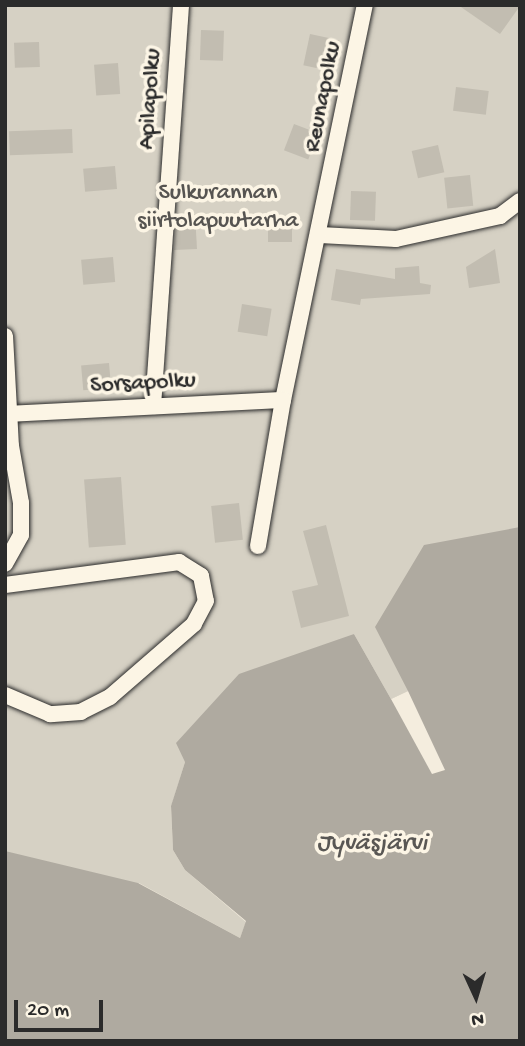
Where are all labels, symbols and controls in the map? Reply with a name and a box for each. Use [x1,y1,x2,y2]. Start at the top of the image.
street label: Reunapolku [299,39,349,155]
street label: Apilapolku [133,47,169,151]
park label: Sulkurannan siirtolapuutarha [138,180,298,236]
street label: Sorsapolku [89,367,197,401]
water label: Jyväsjärvi [317,829,427,861]
north arrow [441,962,511,1032]
scale bar [18,986,107,1030]
text: 20 m [27,999,69,1024]
text: N [471,1007,484,1030]

